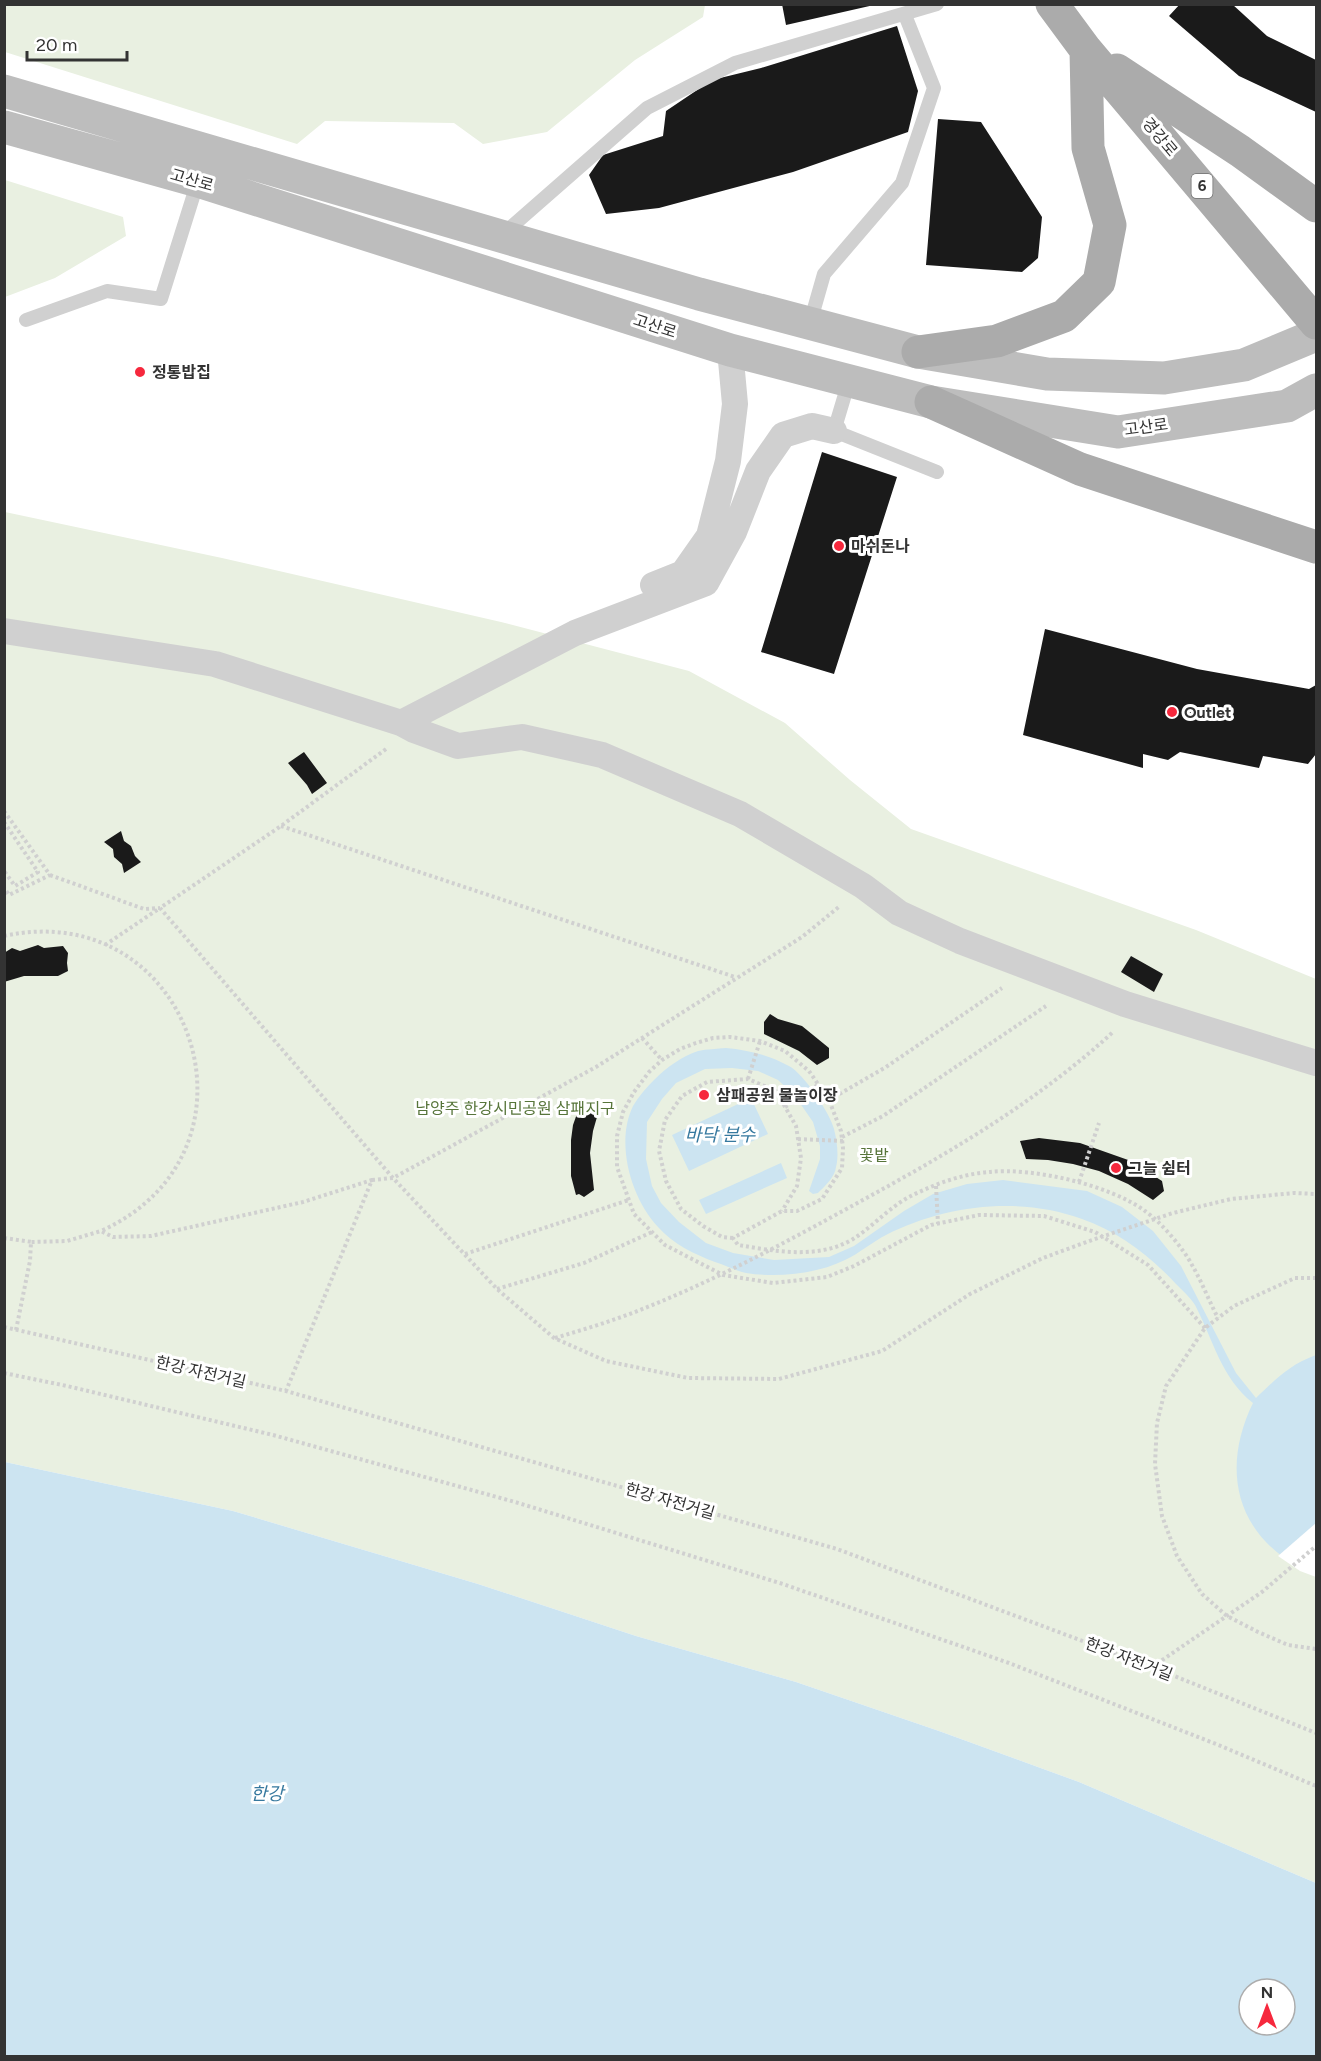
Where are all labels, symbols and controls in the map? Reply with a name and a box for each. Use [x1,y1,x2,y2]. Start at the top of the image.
scale bar [27,24,128,62]
text: 20 m [36,34,77,56]
street label: 경강로 [1139,114,1182,160]
street label: 고산로 [168,165,216,195]
road number: 6 [1192,174,1212,198]
street label: 고산로 [631,310,679,342]
place label: 정통밥집 [152,363,211,382]
marker: 정통밥집 [133,365,147,379]
street label: 고산로 [1123,414,1169,439]
place label: 마쉬돈나 [851,537,910,556]
marker: 마쉬돈나 [832,539,846,553]
place label: Outlet [1184,703,1231,722]
marker: Outlet [1165,705,1179,719]
place label: 삼패공원 물놀이장 [716,1086,838,1105]
marker: 삼패공원 물놀이장 [697,1088,711,1102]
park label: 남양주 한강시민공원 삼패지구 [415,1099,615,1118]
water label: 바닥 분수 [685,1124,757,1146]
park label: 꽃밭 [859,1146,889,1165]
place label: 그늘 쉼터 [1128,1159,1191,1178]
marker: 그늘 쉼터 [1109,1161,1123,1175]
street label: 한강 자전거길 [154,1352,248,1392]
street label: 한강 자전거길 [623,1479,717,1523]
street label: 한강 자전거길 [1083,1634,1175,1684]
water label: 한강 [250,1783,286,1805]
north arrow [1237,1977,1297,2037]
text: N [1261,1983,1273,2002]

